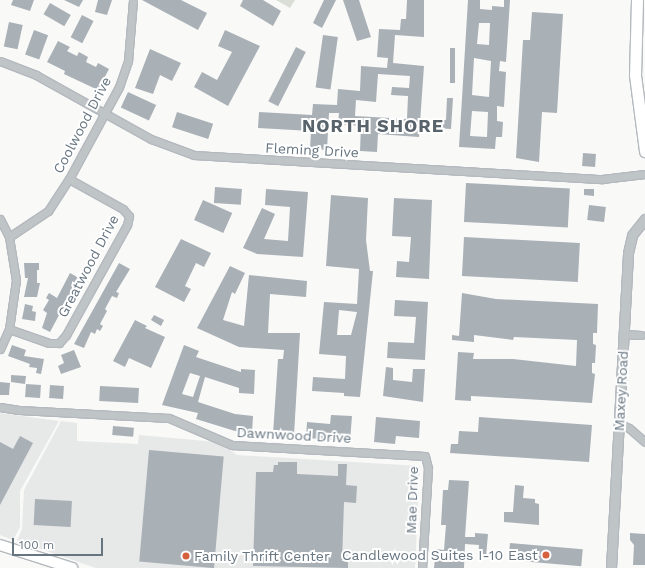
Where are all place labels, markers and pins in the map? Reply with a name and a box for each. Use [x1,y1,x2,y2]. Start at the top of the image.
place label: Candlewood Suites I-10 East [342,547,538,563]
place label: Family Thrift Center [194,548,330,564]
marker: Candlewood Suites I-10 East [541,550,551,560]
marker: Family Thrift Center [181,551,191,561]

